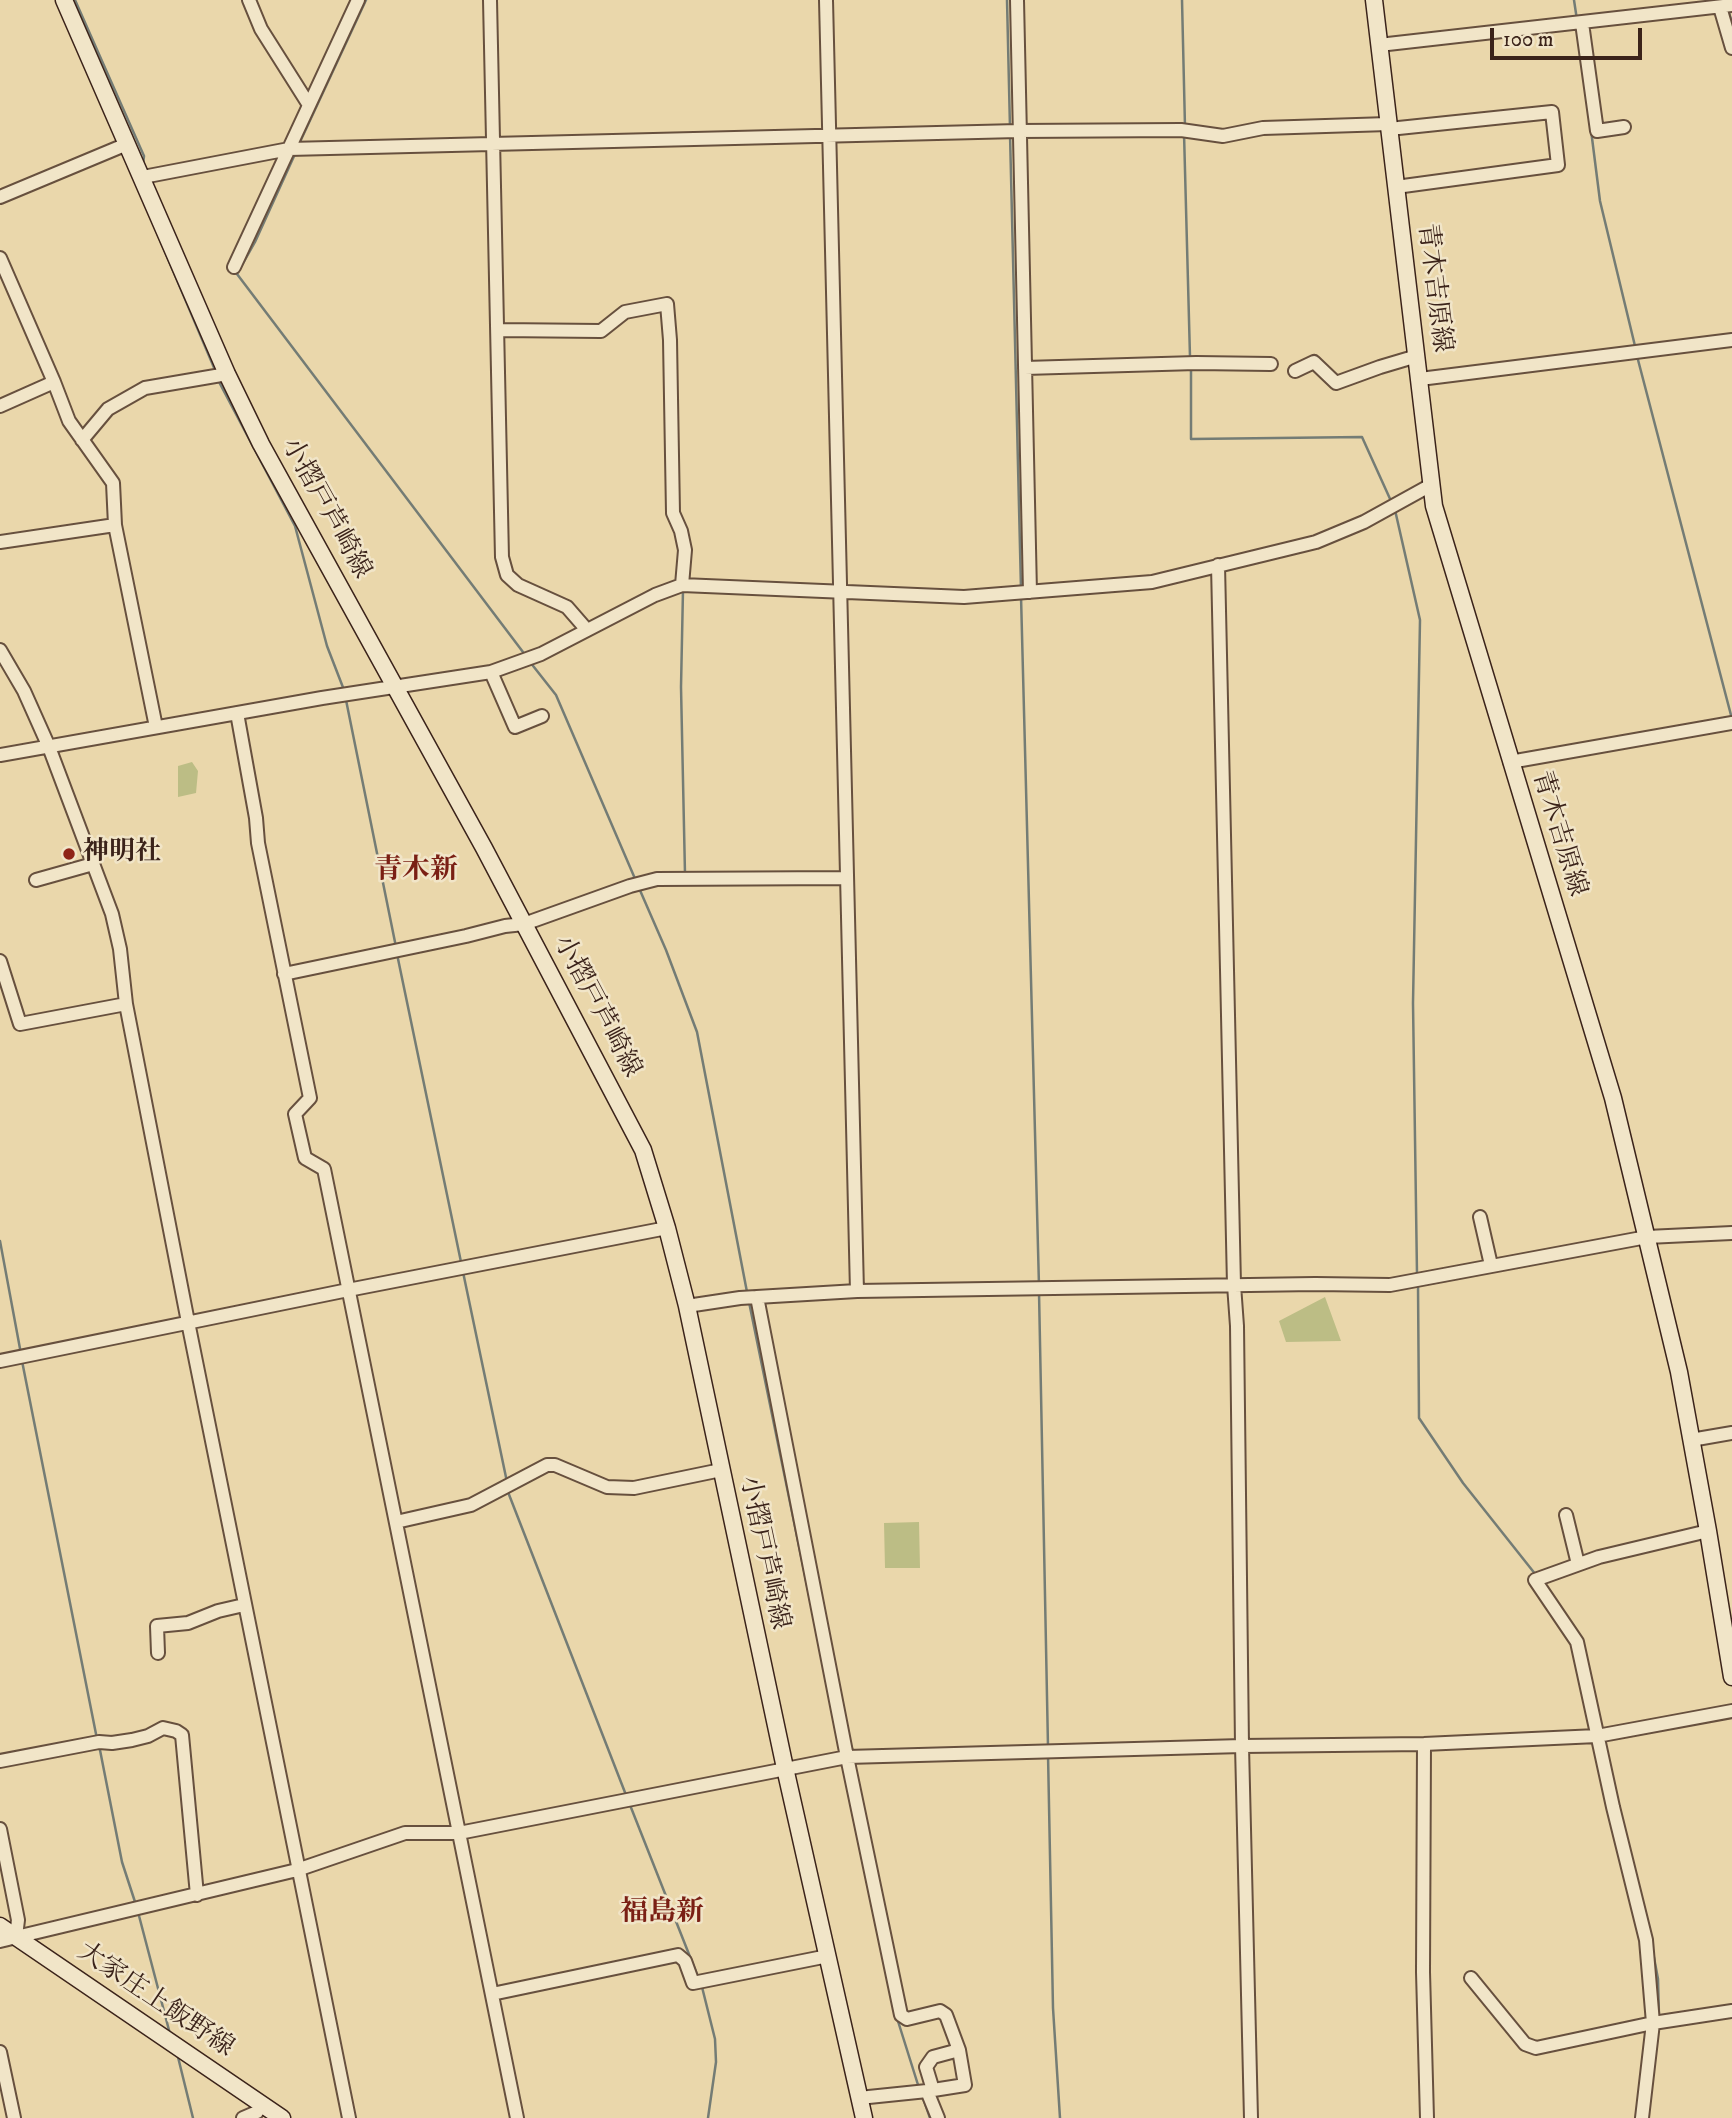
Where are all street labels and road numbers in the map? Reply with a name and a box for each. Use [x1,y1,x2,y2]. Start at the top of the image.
street label: 青木吉原線 [1410,222,1456,354]
street label: 小摺戸芦崎線 [274,433,376,585]
street label: 青木吉原線 [1524,767,1592,901]
street label: 小摺戸芦崎線 [546,931,646,1083]
street label: 小摺戸芦崎線 [732,1473,794,1633]
street label: 大家庄上飯野線 [71,1937,239,2065]

